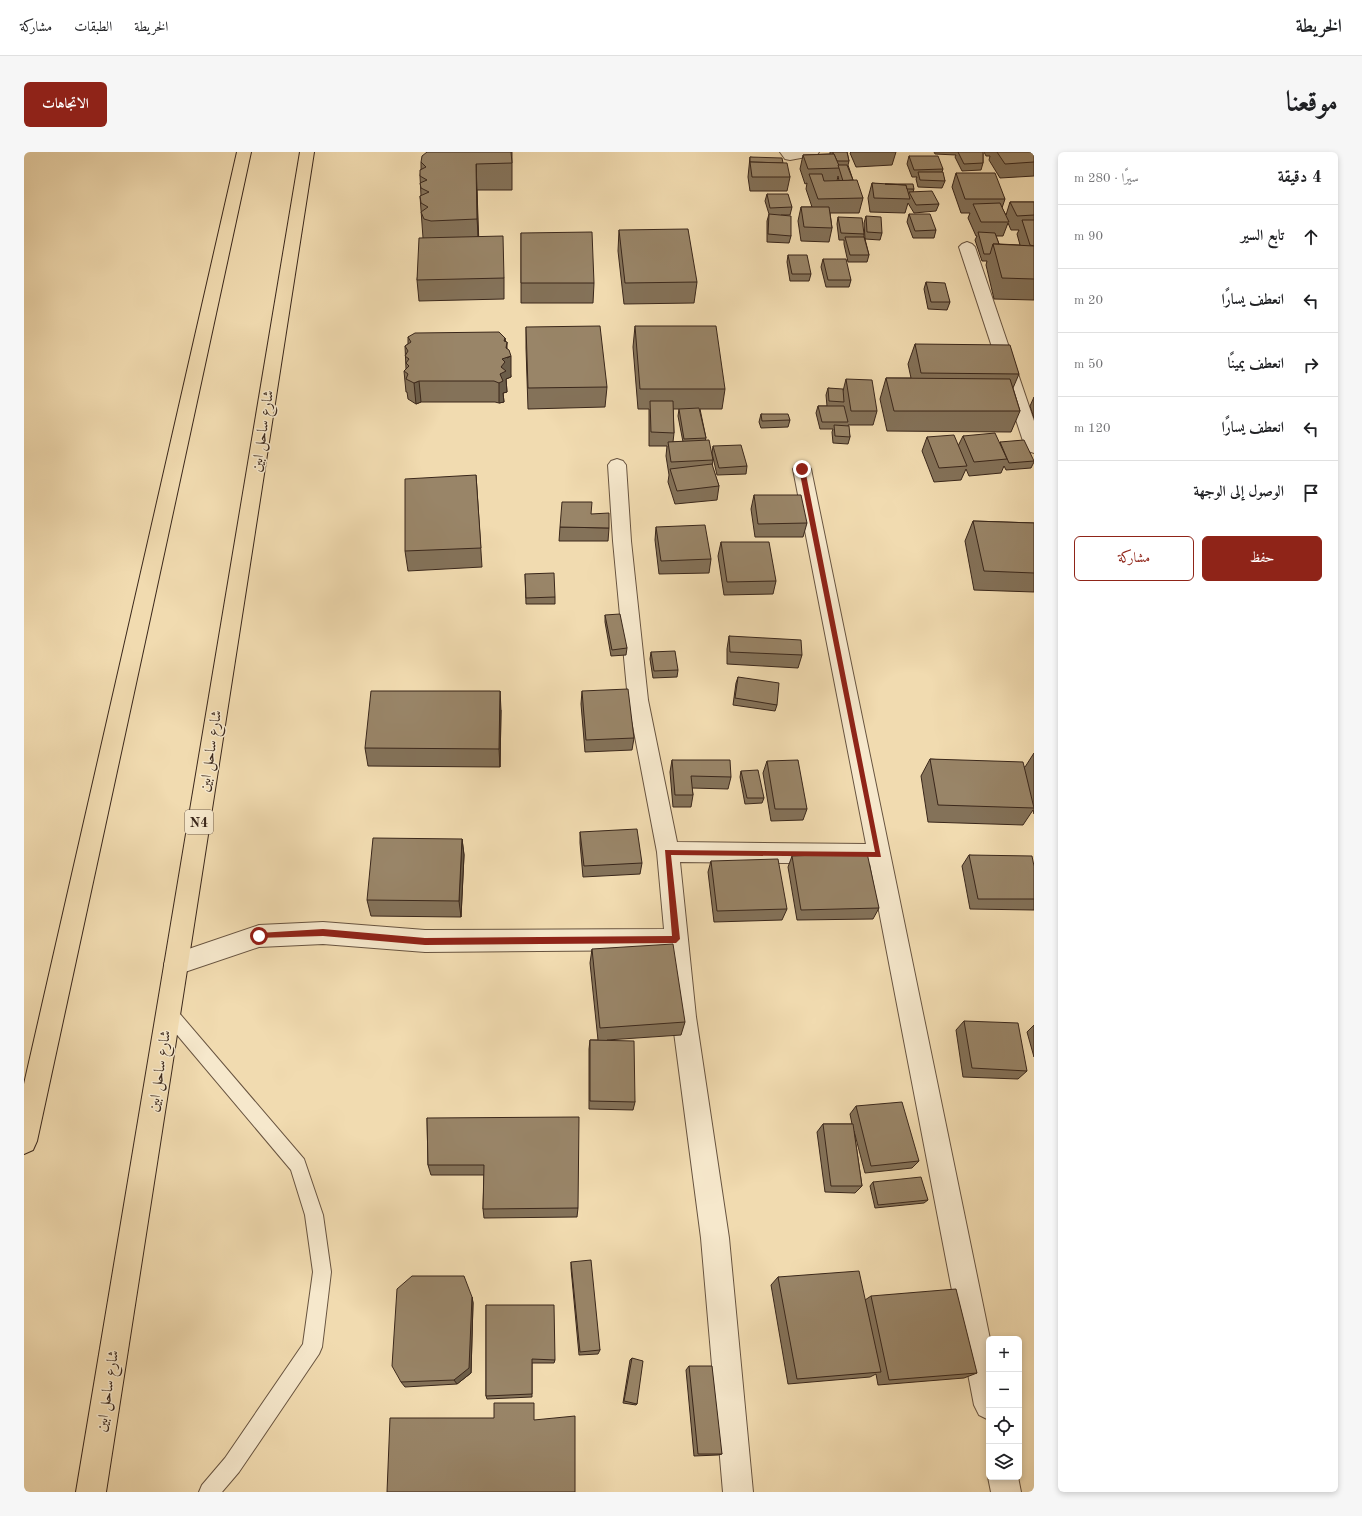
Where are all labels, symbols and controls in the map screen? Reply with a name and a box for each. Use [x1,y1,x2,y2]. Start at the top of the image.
text: الخريطة [1296,18,1342,37]
text: مشاركة [20,20,52,34]
text: الطبقات [74,20,112,34]
text: الخريطة [134,20,168,34]
button: الاتجاهات [24,82,107,127]
text: موقعنا [1286,90,1338,118]
text: 4 دقيقة [1278,169,1322,186]
text: سيرًا · 280 m [1074,172,1139,185]
icon: ahead [1300,226,1322,248]
text: تابع السير [1241,229,1284,244]
text: 90 m [1074,230,1103,243]
icon: left [1300,290,1322,312]
text: انعطف يسارًا [1222,293,1284,308]
text: 20 m [1074,294,1103,307]
icon: right [1300,354,1322,376]
text: انعطف يمينًا [1228,357,1284,372]
text: 50 m [1074,358,1103,371]
street label: شارع ساحل ابين [250,389,281,474]
icon: left [1300,418,1322,440]
text: انعطف يسارًا [1222,421,1284,436]
text: 120 m [1074,422,1111,435]
route end [793,460,811,478]
icon: arrive [1300,482,1322,504]
text: الوصول إلى الوجهة [1193,485,1284,500]
button: مشاركة [1074,536,1194,581]
button: حفظ [1202,536,1322,581]
street label: شارع ساحل ابين [198,709,229,794]
road number: N4 [185,810,213,834]
route start [250,927,268,945]
street label: شارع ساحل ابين [147,1029,178,1114]
map controls [986,1336,1022,1480]
button: + [986,1336,1022,1372]
street label: شارع ساحل ابين [95,1349,126,1434]
button: − [986,1372,1022,1408]
button: locate [986,1408,1022,1444]
button: layers [986,1444,1022,1480]

